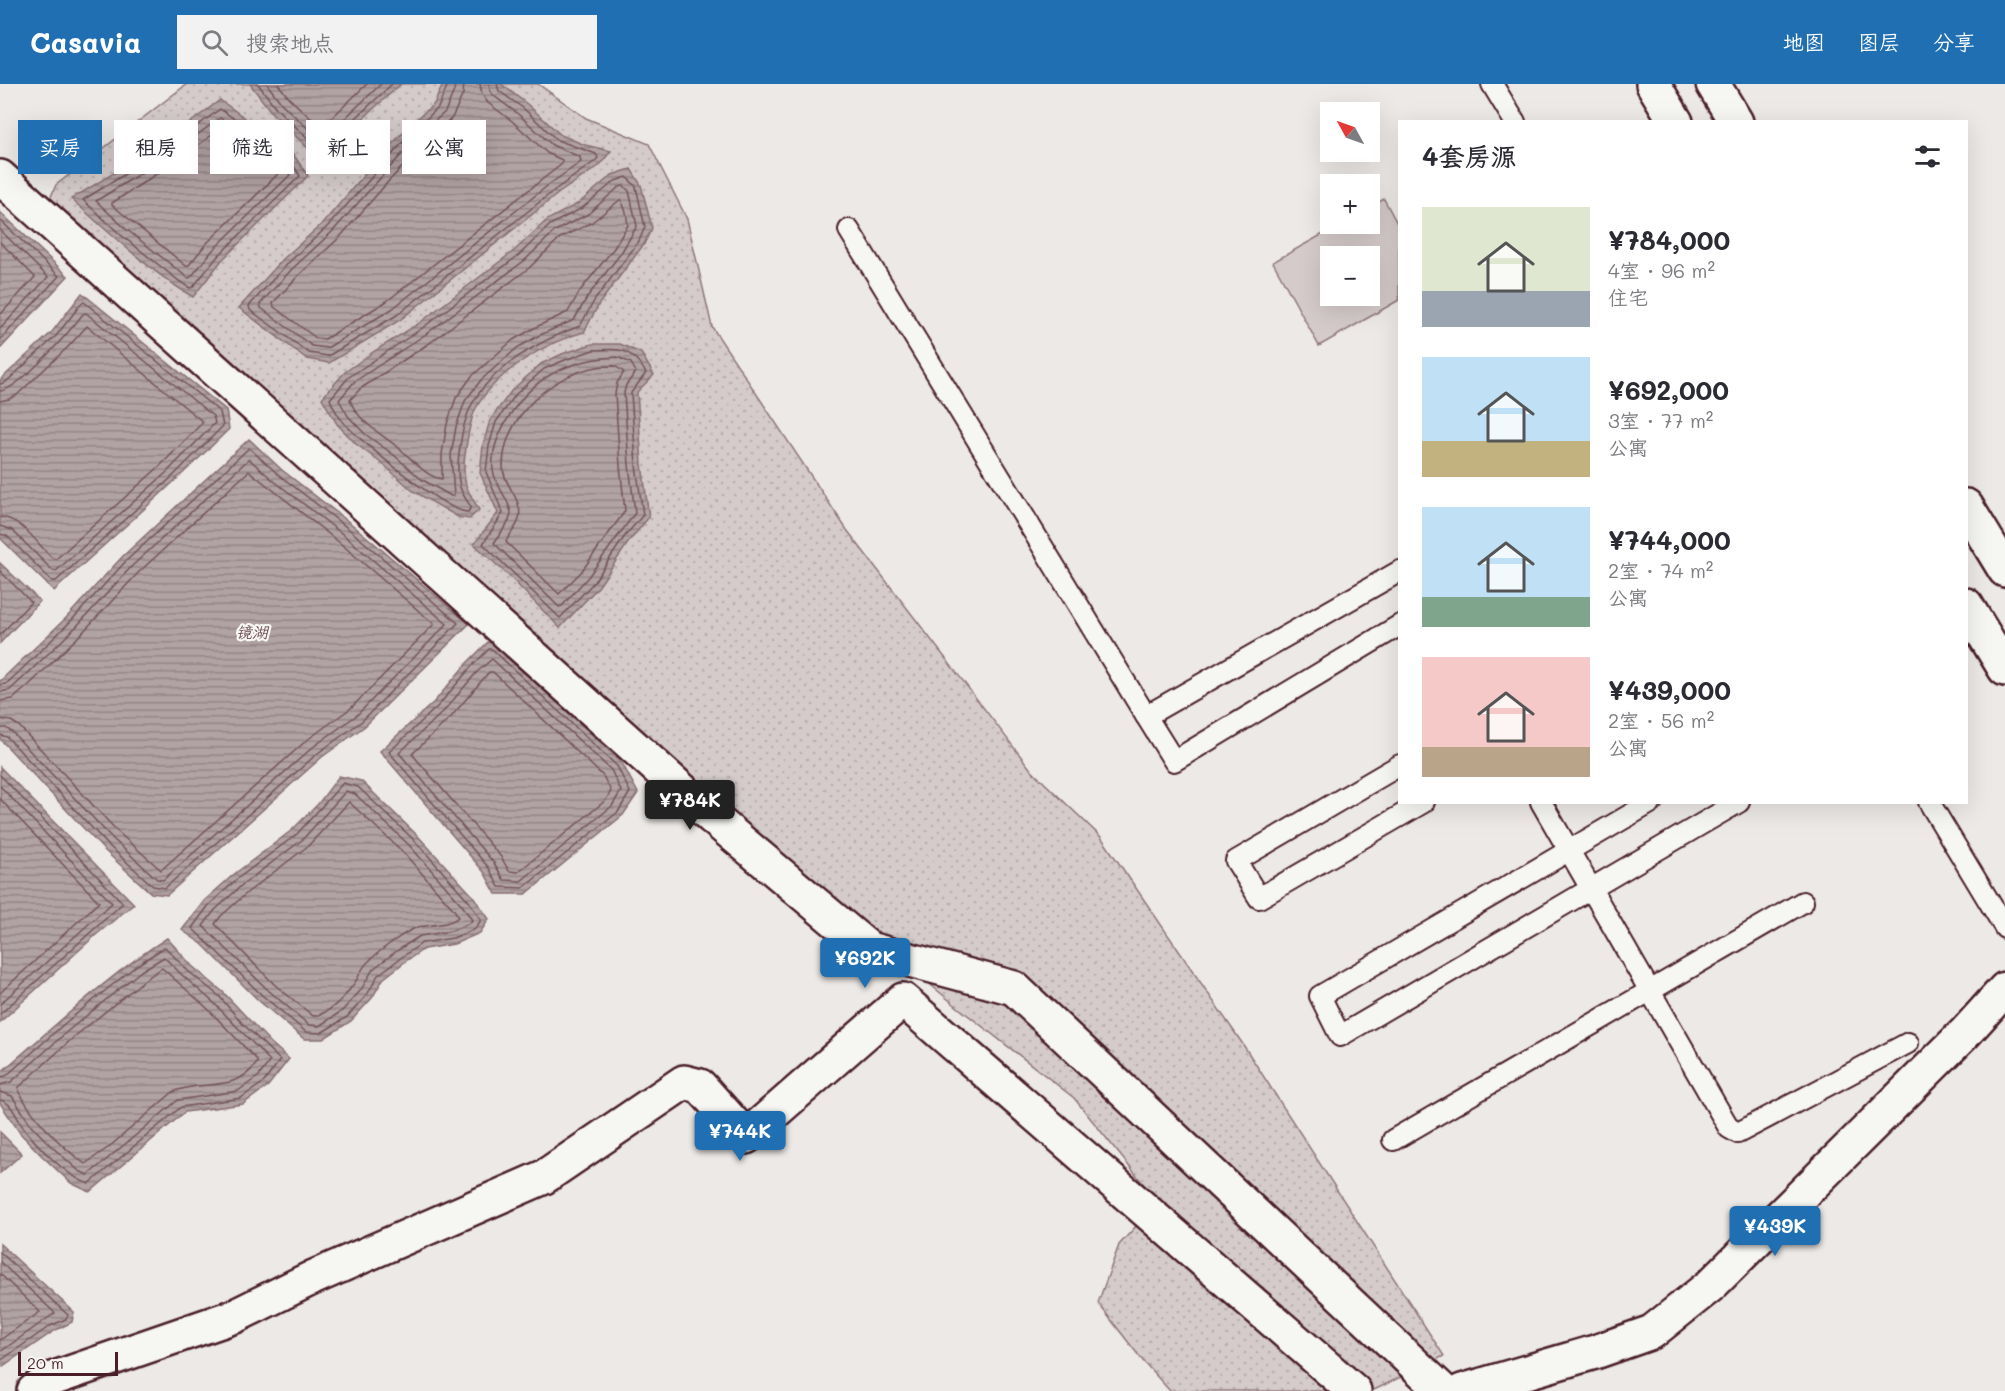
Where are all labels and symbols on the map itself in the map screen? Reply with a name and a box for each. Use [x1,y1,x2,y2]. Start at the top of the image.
north arrow [1320,102,1380,162]
water label: 镜湖 [236,621,270,642]
pin: ¥784K [648,780,732,831]
pin: ¥692K [823,938,907,989]
pin: ¥744K [698,1111,782,1162]
pin: ¥439K [1733,1206,1817,1257]
scale bar [18,1349,118,1376]

